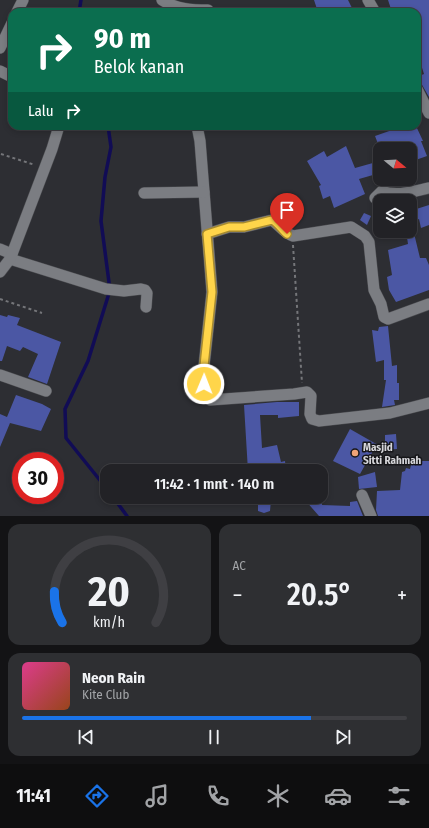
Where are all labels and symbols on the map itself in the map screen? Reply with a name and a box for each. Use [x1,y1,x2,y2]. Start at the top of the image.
north arrow [373,142,417,186]
pin [270,193,304,234]
position arrow [183,363,225,405]
place label: Masjid Sitti Rahmah [363,441,422,467]
marker: Masjid Sitti Rahmah [350,448,360,458]
speed limit sign: 30 [12,452,64,504]

